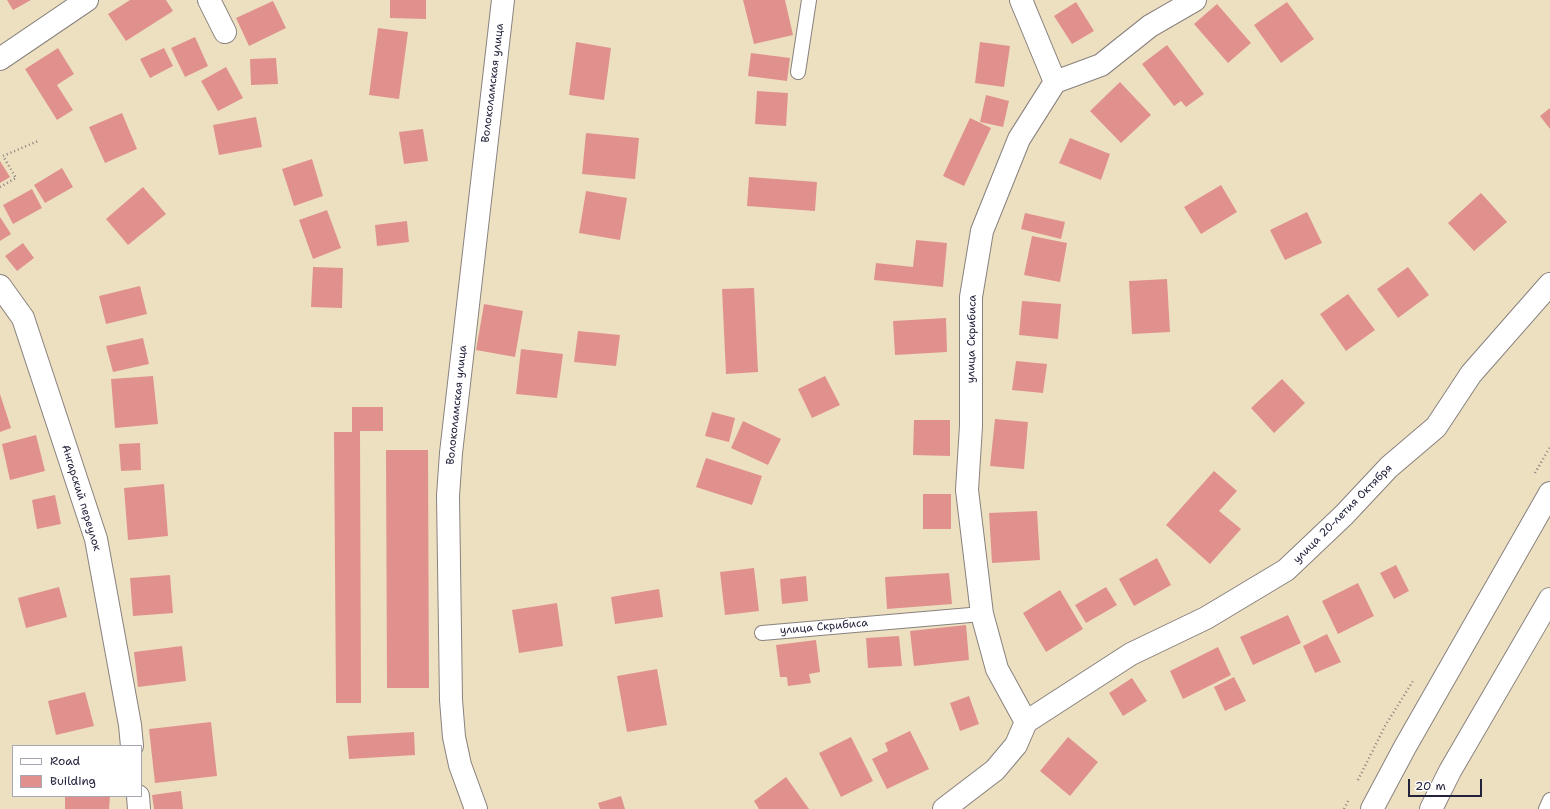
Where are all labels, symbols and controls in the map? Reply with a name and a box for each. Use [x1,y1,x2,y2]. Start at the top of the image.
street label: Волоколамская улица [479,23,507,143]
street label: улица Скрибиса [965,295,979,383]
street label: Волоколамская улица [444,345,470,465]
street label: Ангарский переулок [59,443,103,553]
street label: улица 20-летия Октября [1291,462,1395,566]
street label: улица Скрибиса [779,617,869,637]
legend [12,745,142,797]
text: Road [50,753,80,769]
scale bar [1410,771,1484,797]
text: Building [50,773,96,789]
text: 20 m [1415,778,1446,794]

